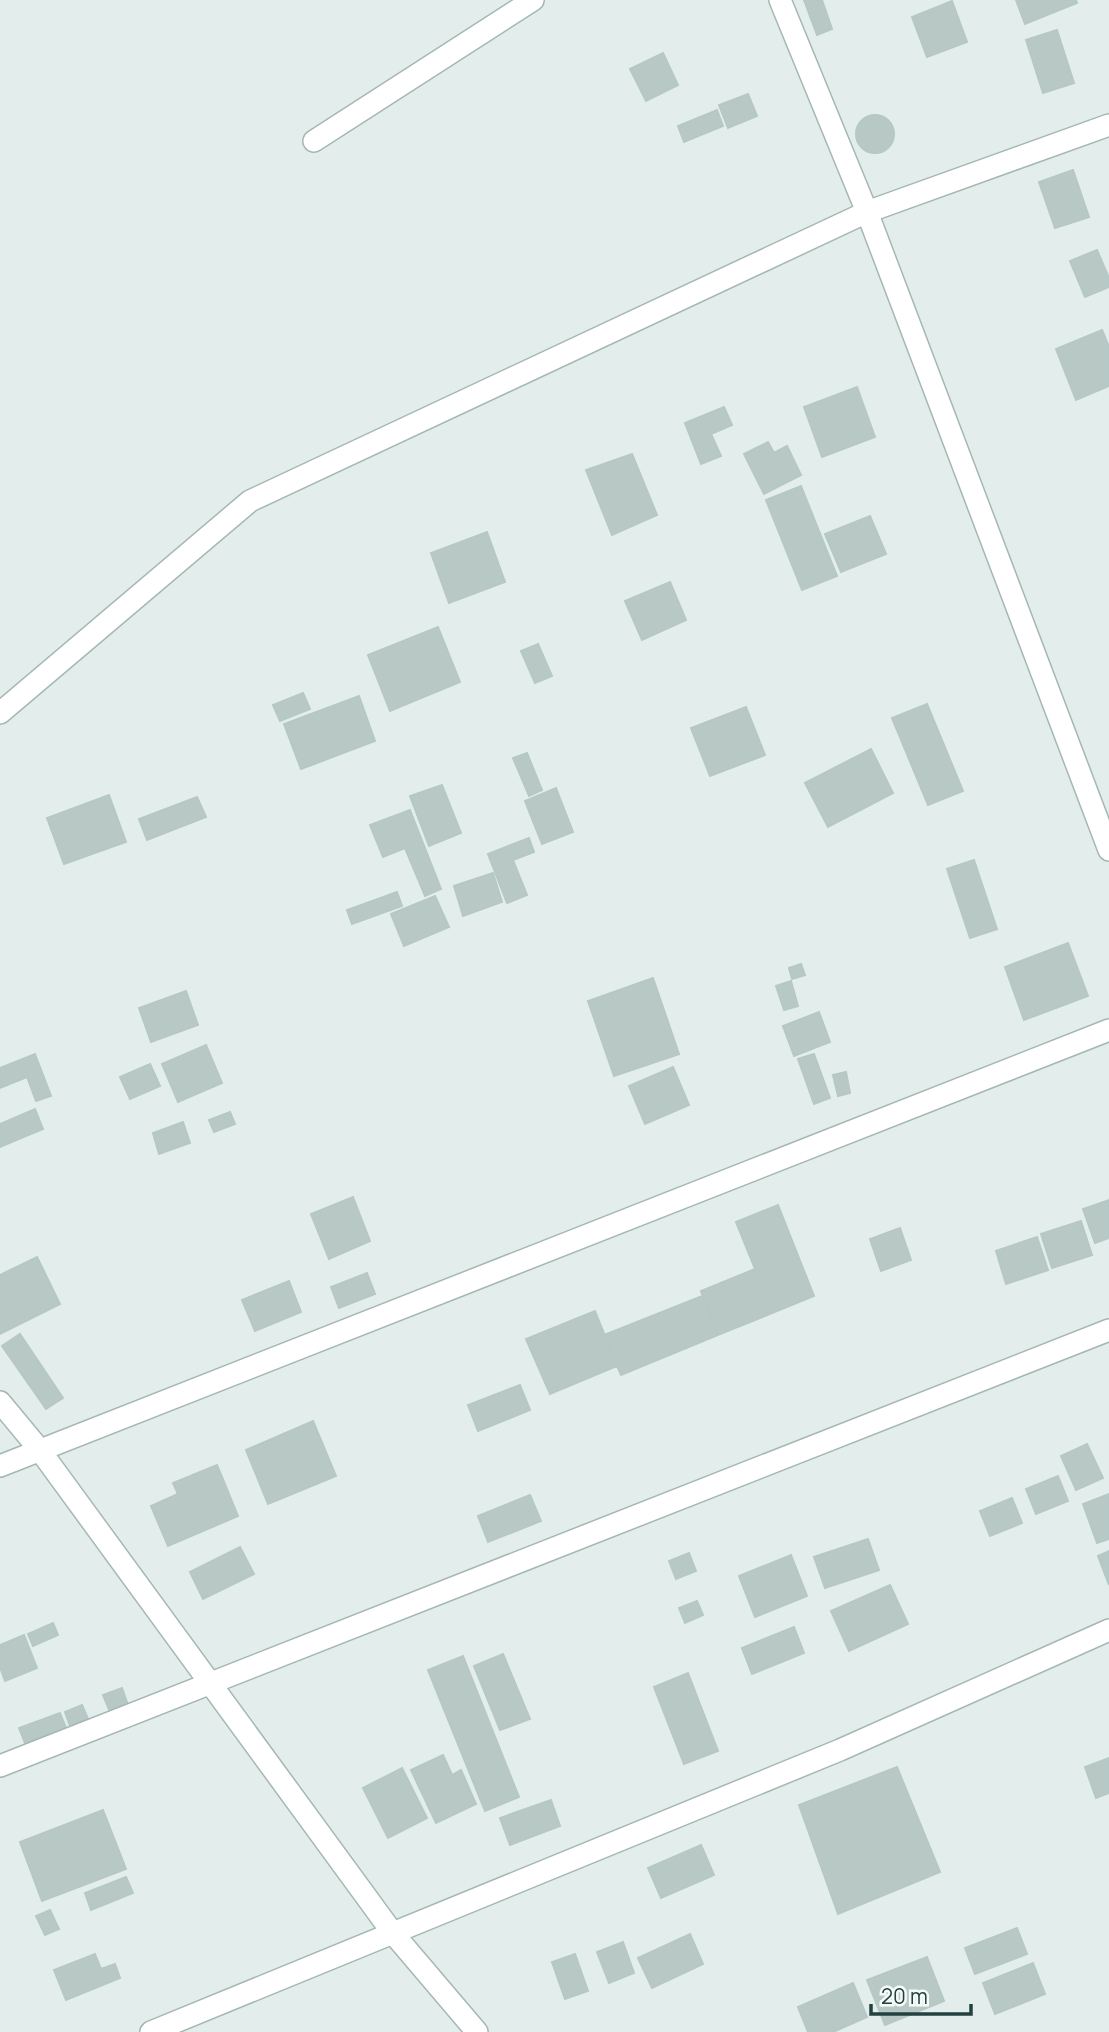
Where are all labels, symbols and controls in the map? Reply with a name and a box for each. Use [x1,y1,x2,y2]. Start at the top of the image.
scale bar [871,1972,971,2016]
text: 20 m [881,1982,928,2010]

